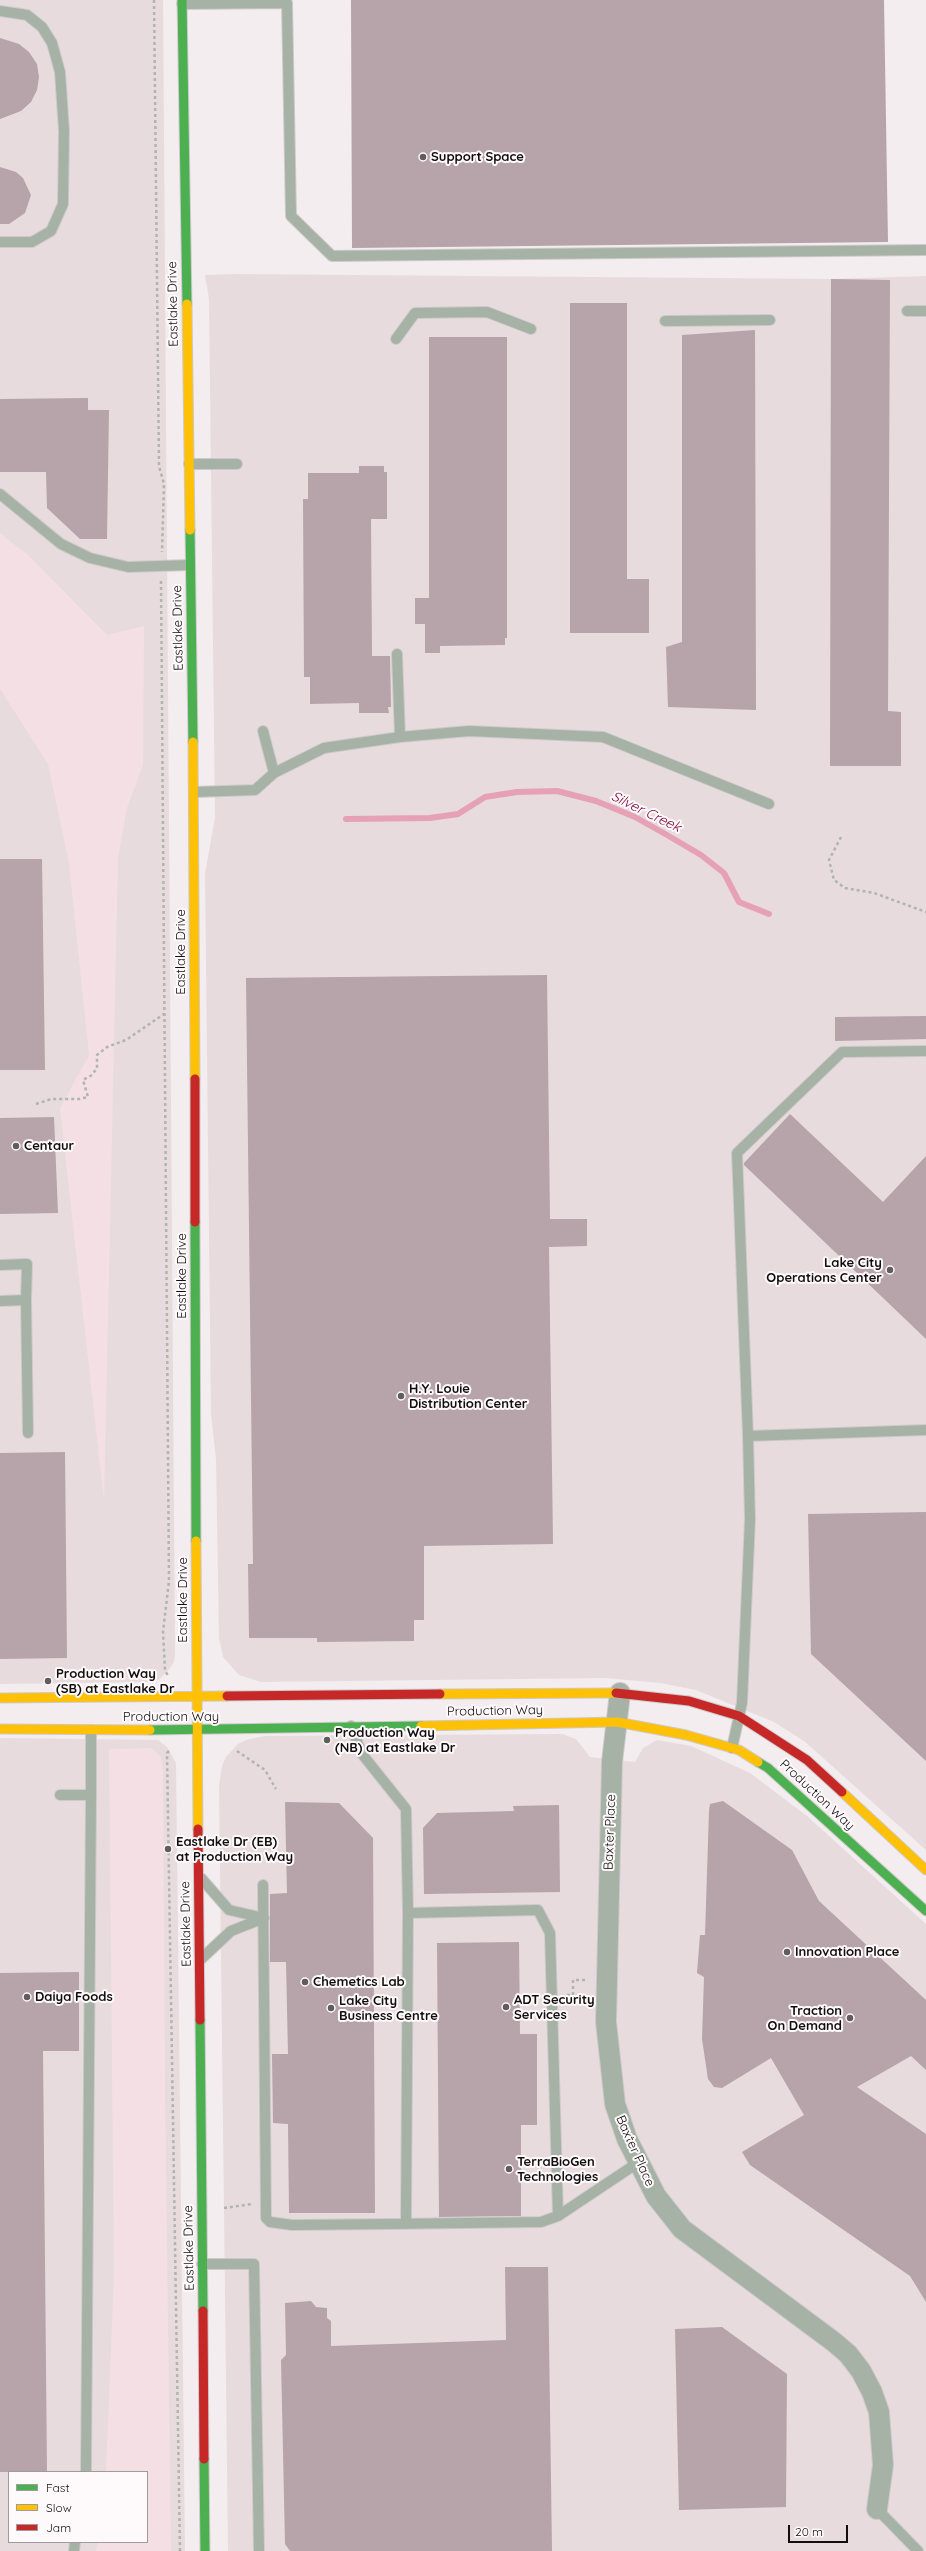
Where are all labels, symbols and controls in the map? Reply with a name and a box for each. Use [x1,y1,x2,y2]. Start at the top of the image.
place label: Support Space [431,149,524,165]
marker: Support Space [418,152,428,162]
street label: Eastlake Drive [164,261,182,347]
street label: Eastlake Drive [169,585,187,671]
water label: Silver Creek [608,788,684,836]
street label: Eastlake Drive [173,909,189,995]
place label: Centaur [24,1138,74,1154]
marker: Centaur [11,1141,21,1151]
street label: Eastlake Drive [174,1233,190,1319]
place label: Lake City Operations Center [766,1255,882,1286]
marker: Lake City Operations Center [885,1265,895,1275]
place label: H.Y. Louie Distribution Center [409,1381,527,1412]
marker: H.Y. Louie Distribution Center [396,1391,406,1401]
street label: Eastlake Drive [175,1557,191,1643]
place label: Production Way (SB) at Eastlake Dr [56,1666,175,1697]
marker: Production Way (SB) at Eastlake Dr [43,1676,53,1686]
street label: Production Way [447,1702,543,1720]
street label: Production Way [123,1709,219,1725]
place label: Production Way (NB) at Eastlake Dr [335,1725,455,1756]
marker: Production Way (NB) at Eastlake Dr [322,1735,332,1745]
street label: Production Way [776,1756,858,1834]
street label: Baxter Place [601,1794,619,1870]
place label: Eastlake Dr (EB) at Production Way [176,1834,293,1865]
marker: Eastlake Dr (EB) at Production Way [163,1844,173,1854]
street label: Eastlake Drive [177,1881,195,1967]
place label: Innovation Place [795,1944,899,1960]
marker: Innovation Place [782,1947,792,1957]
place label: Chemetics Lab [313,1974,405,1990]
marker: Chemetics Lab [300,1977,310,1987]
place label: Daiya Foods [35,1989,113,2005]
marker: Daiya Foods [22,1992,32,2002]
place label: ADT Security Services [514,1992,595,2023]
place label: Lake City Business Centre [339,1993,438,2024]
marker: ADT Security Services [501,2002,511,2012]
marker: Lake City Business Centre [326,2003,336,2013]
place label: Traction On Demand [768,2003,842,2034]
marker: Traction On Demand [845,2013,855,2023]
street label: Baxter Place [612,2113,658,2189]
place label: TerraBioGen Technologies [517,2154,598,2185]
marker: TerraBioGen Technologies [504,2164,514,2174]
street label: Eastlake Drive [180,2205,198,2291]
legend [8,2471,148,2543]
text: Fast [46,2480,70,2495]
text: Slow [46,2500,72,2515]
scale bar [790,2517,850,2543]
text: Jam [46,2520,71,2535]
text: 20 m [795,2524,823,2539]

